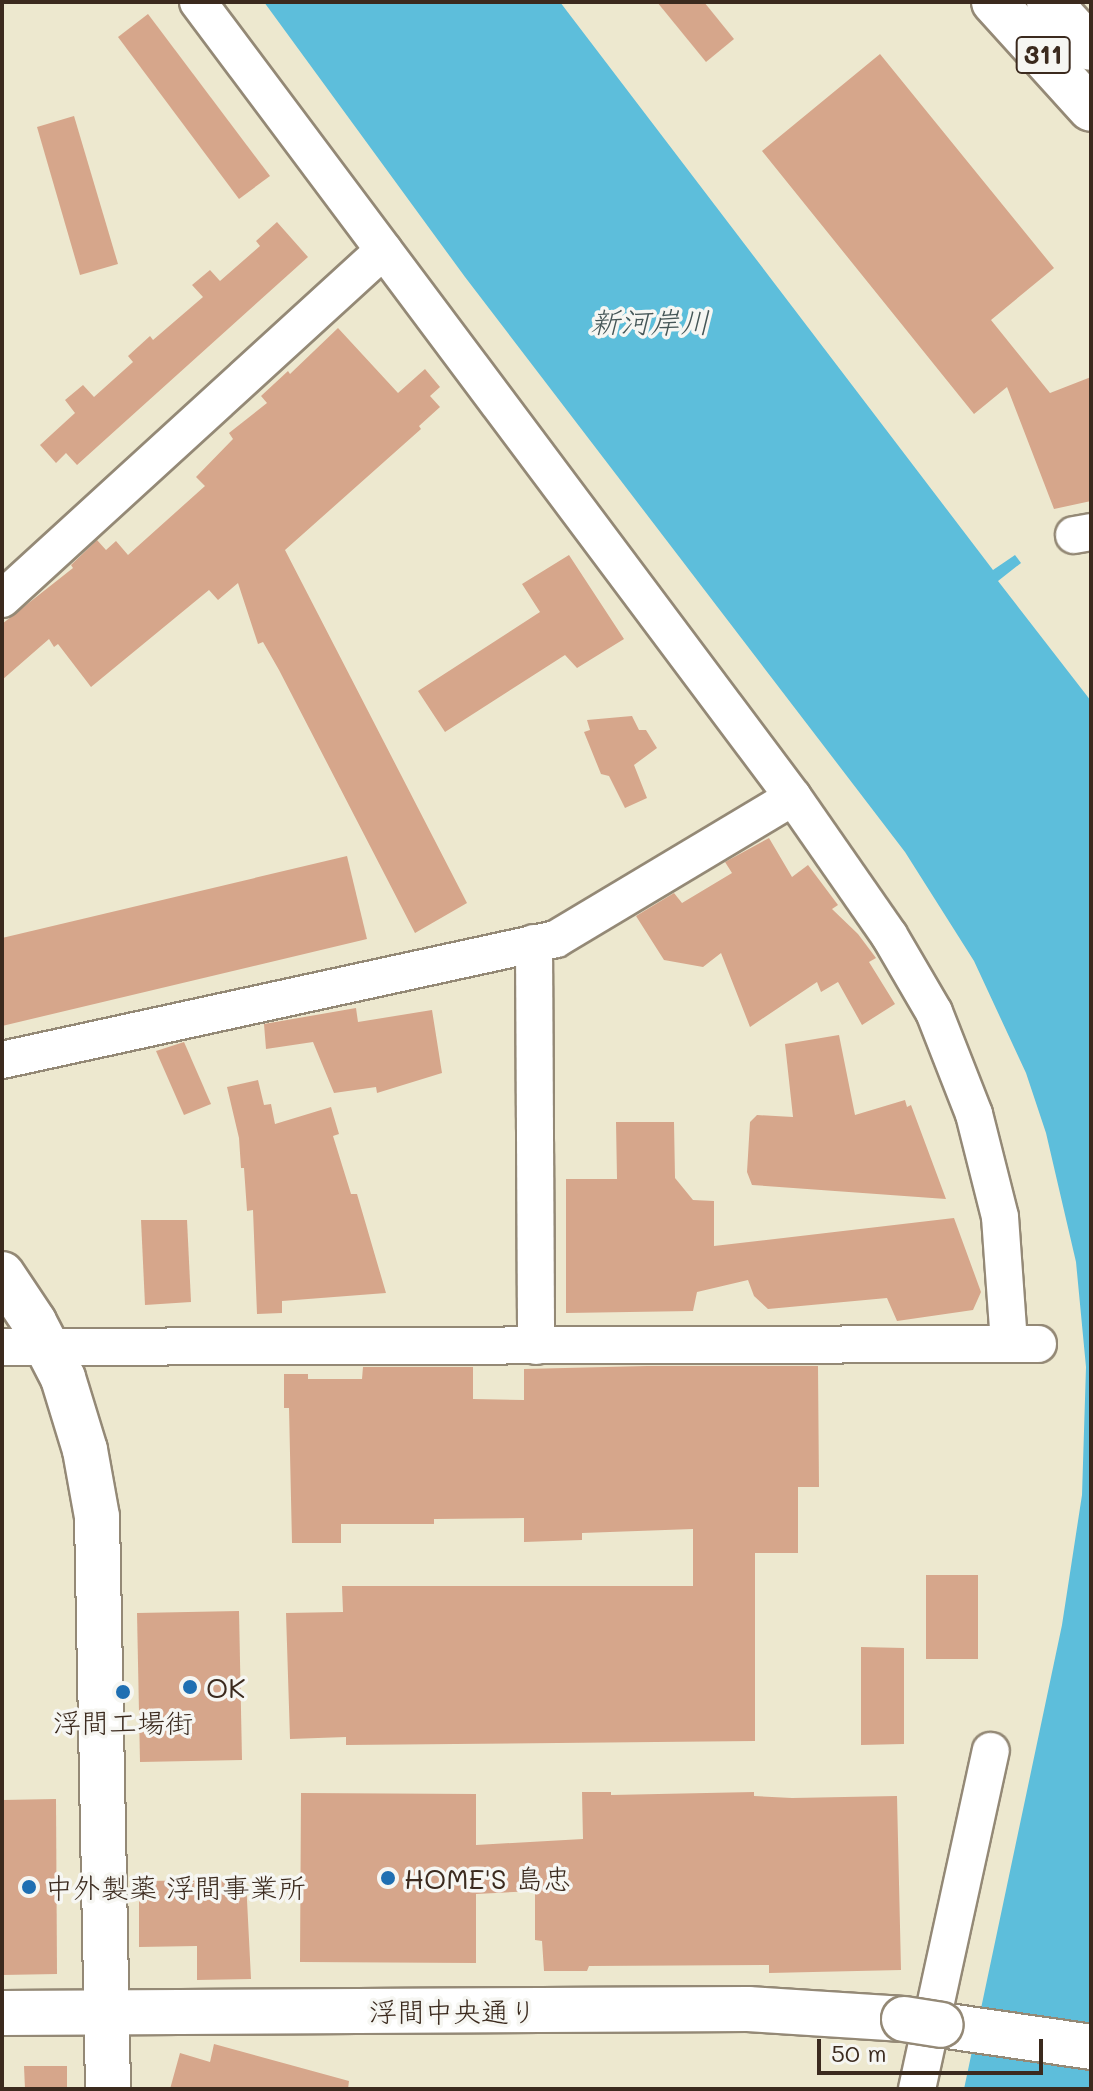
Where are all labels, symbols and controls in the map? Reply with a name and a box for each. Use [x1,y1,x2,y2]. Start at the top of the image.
road number: 311 [1015,33,1071,77]
water label: 新河岸川 [590,303,710,339]
place label: OK [206,1670,245,1704]
marker: OK [181,1678,199,1696]
marker: 浮間工場街 [114,1683,132,1701]
place label: 浮間工場街 [53,1705,193,1739]
place label: HOME'S 島忠 [404,1861,571,1895]
marker: HOME'S 島忠 [379,1869,397,1887]
place label: 中外製薬 浮間事業所 [45,1870,306,1904]
marker: 中外製薬 浮間事業所 [20,1878,38,1896]
street label: 浮間中央通り [369,1994,537,2028]
scale bar [821,2023,1047,2073]
text: 50 m [831,2037,887,2068]

